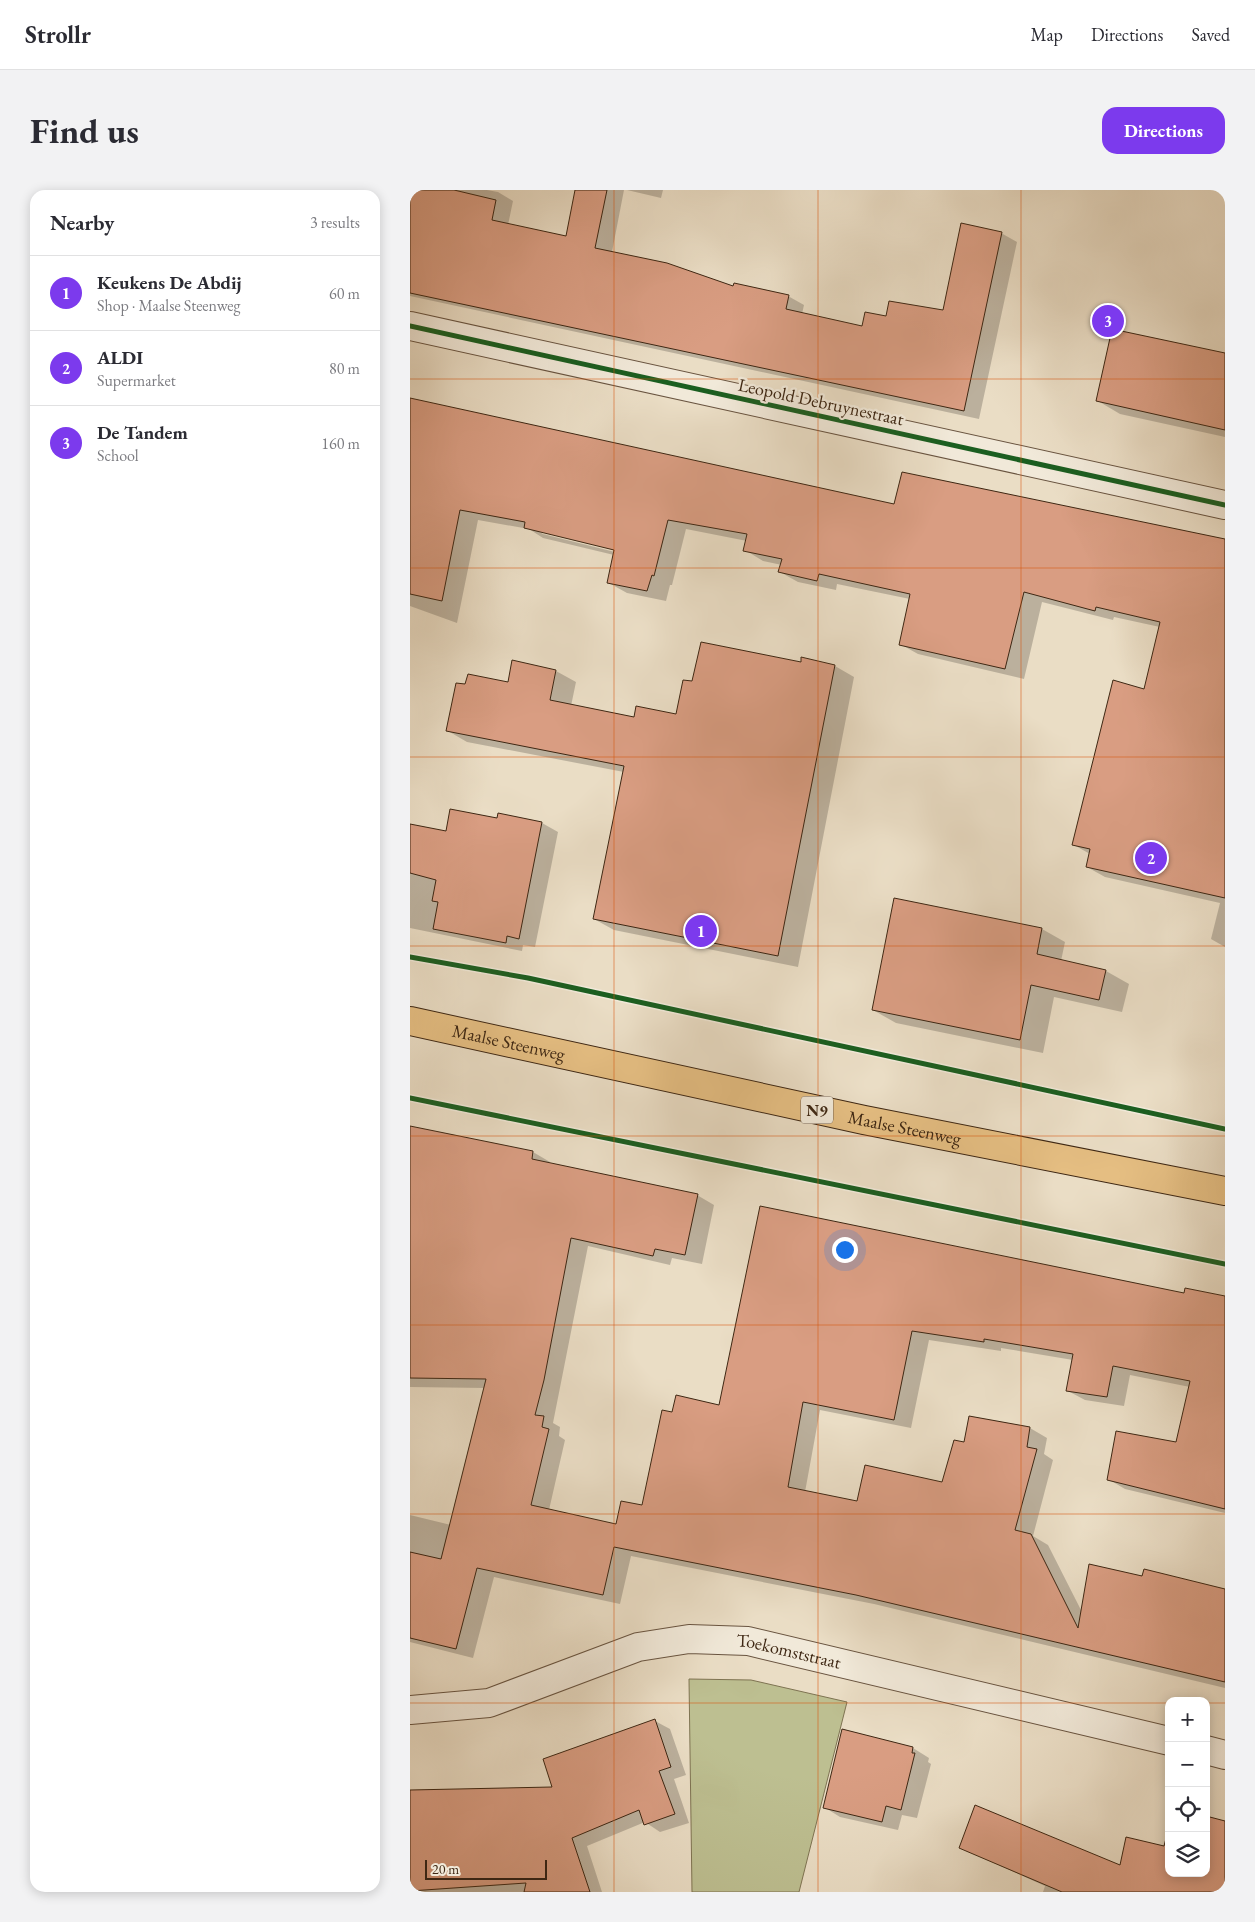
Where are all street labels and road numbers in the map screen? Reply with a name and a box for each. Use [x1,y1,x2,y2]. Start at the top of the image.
street label: Leopold Debruynestraat [736,373,906,430]
street label: Maalse Steenweg [450,1019,567,1066]
road number: N9 [801,1096,833,1124]
street label: Maalse Steenweg [846,1105,963,1150]
street label: Toekomststraat [736,1629,844,1674]

